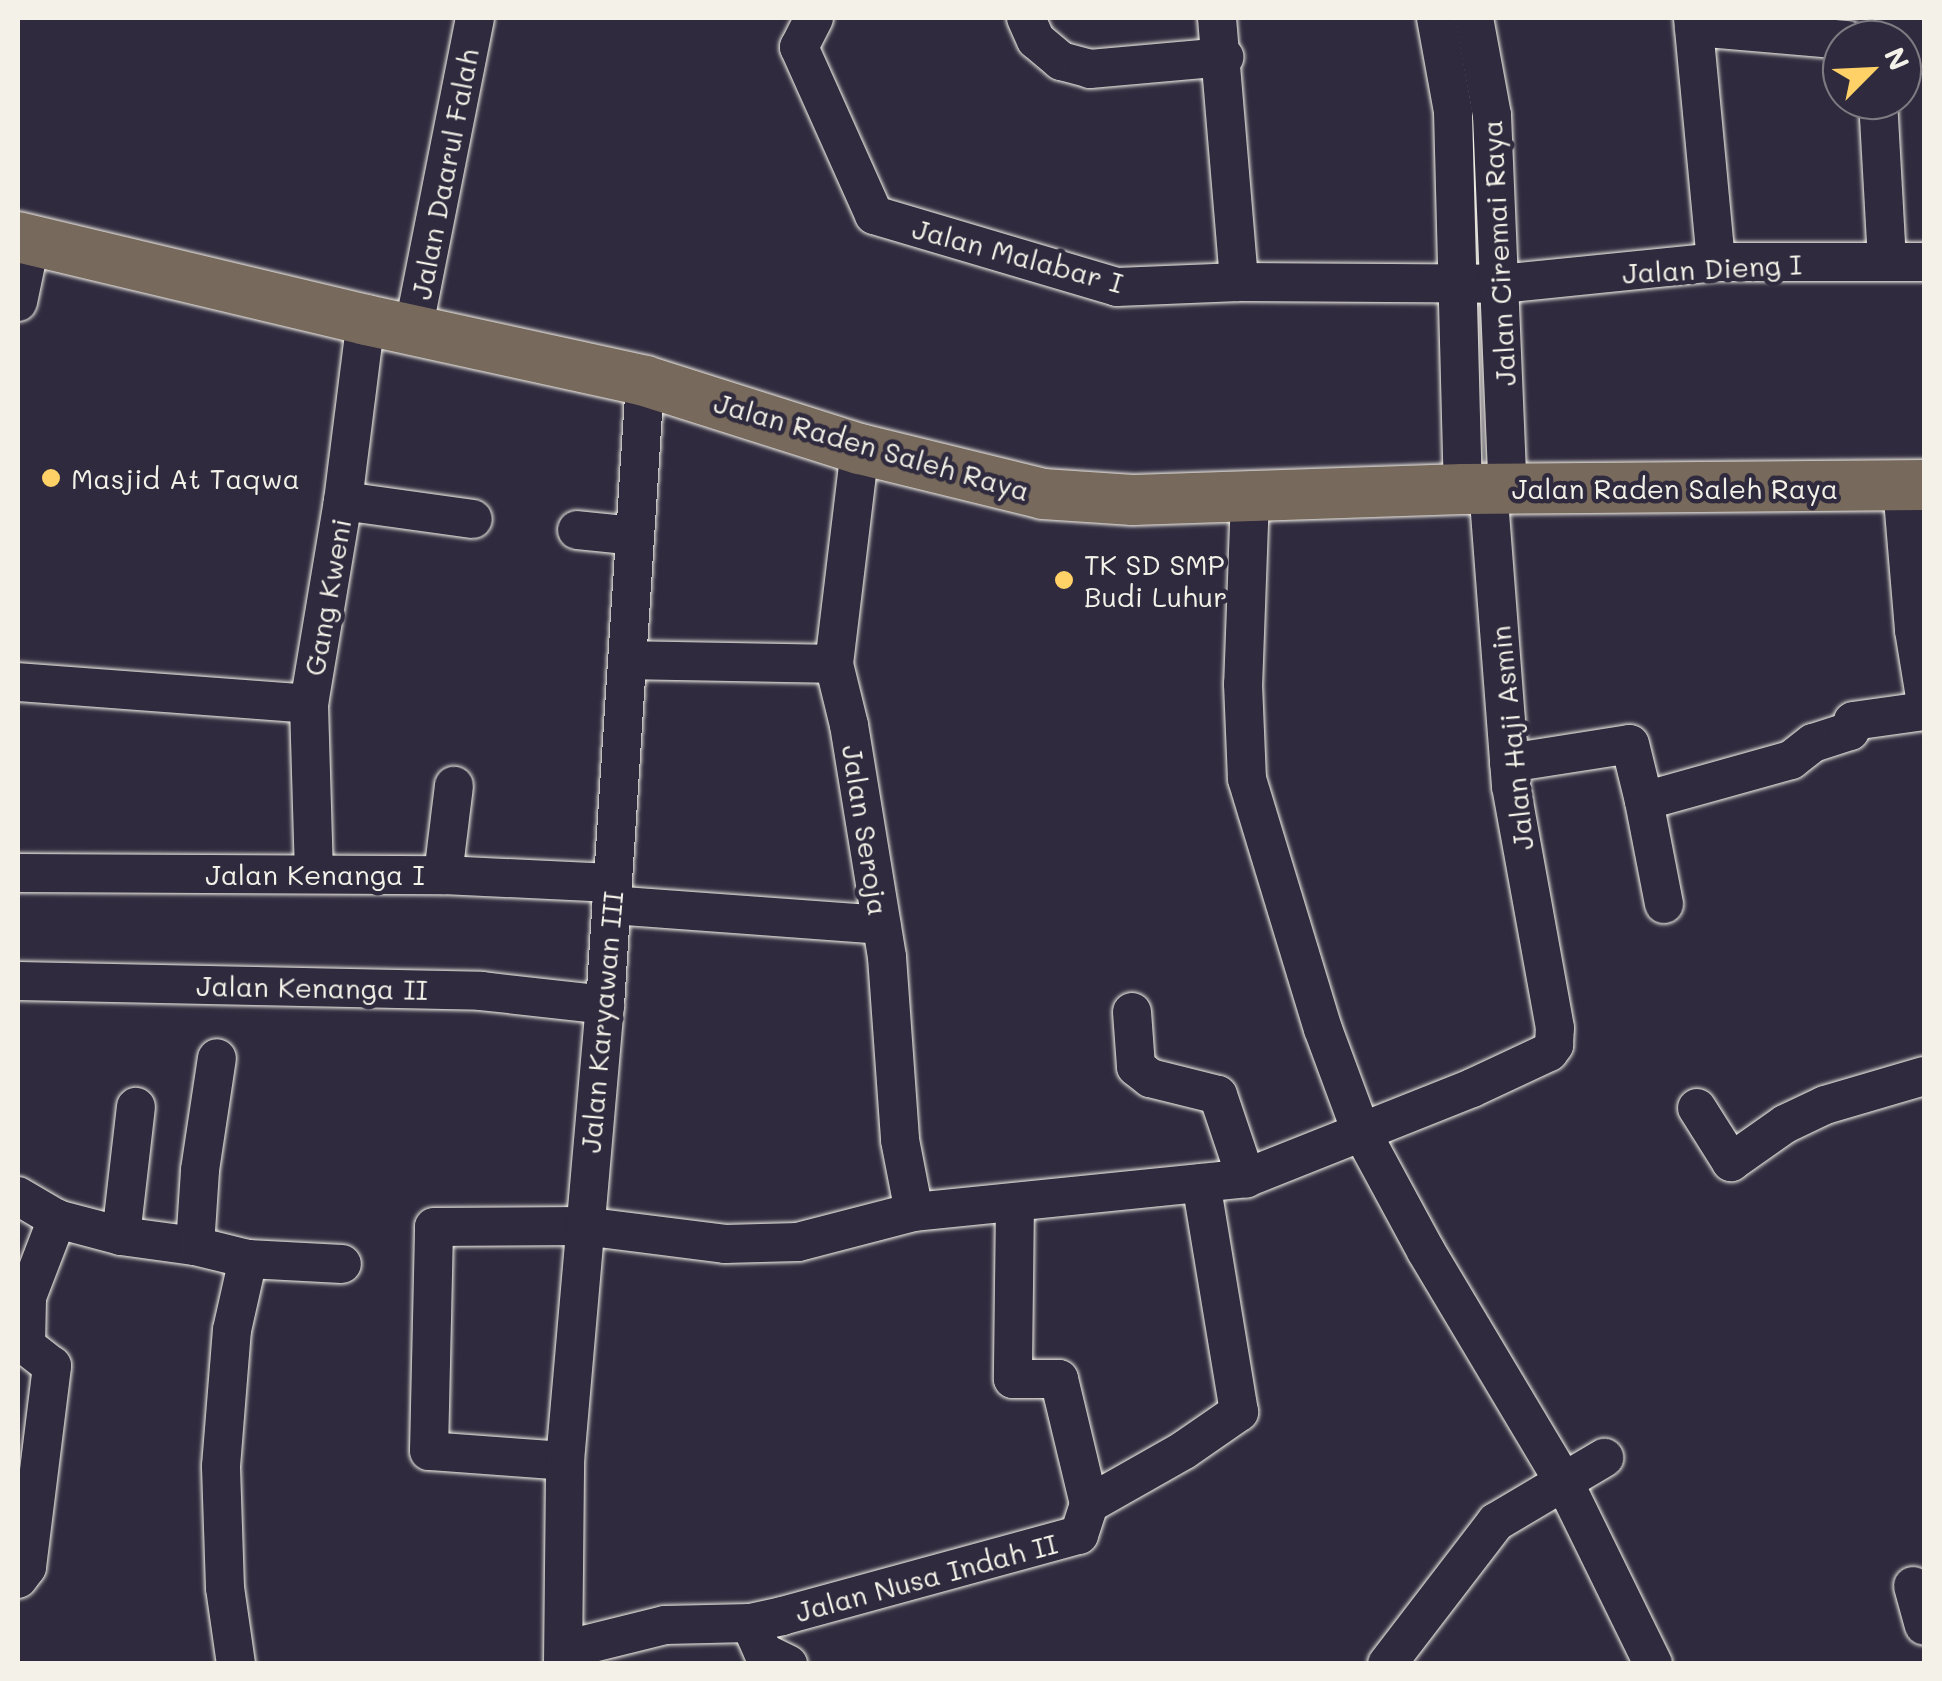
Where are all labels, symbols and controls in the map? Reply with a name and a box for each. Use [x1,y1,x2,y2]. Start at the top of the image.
north arrow [1822,20,1922,120]
text: N [1877,42,1918,76]
street label: Jalan Daarul Falah [403,46,485,302]
street label: Jalan Ciremai Raya [1474,119,1522,387]
street label: Jalan Malabar I [909,211,1127,299]
street label: Jalan Dieng I [1621,247,1803,289]
street label: Jalan Raden Saleh Raya [710,385,1034,507]
place label: Masjid At Taqwa [71,461,300,495]
marker: Masjid At Taqwa [40,467,62,489]
street label: Jalan Raden Saleh Raya [1512,471,1838,505]
street label: Gang Kweni [297,516,357,678]
place label: TK SD SMP Budi Luhur [1084,547,1227,613]
marker: TK SD SMP Budi Luhur [1053,569,1075,591]
street label: Jalan Haji Asmin [1483,624,1539,852]
street label: Jalan Seroja [836,742,896,918]
street label: Jalan Kenanga I [205,857,425,891]
street label: Jalan Karyawan III [573,890,629,1154]
street label: Jalan Kenanga II [196,968,428,1006]
street label: Jalan Nusa Indah II [791,1526,1061,1628]

